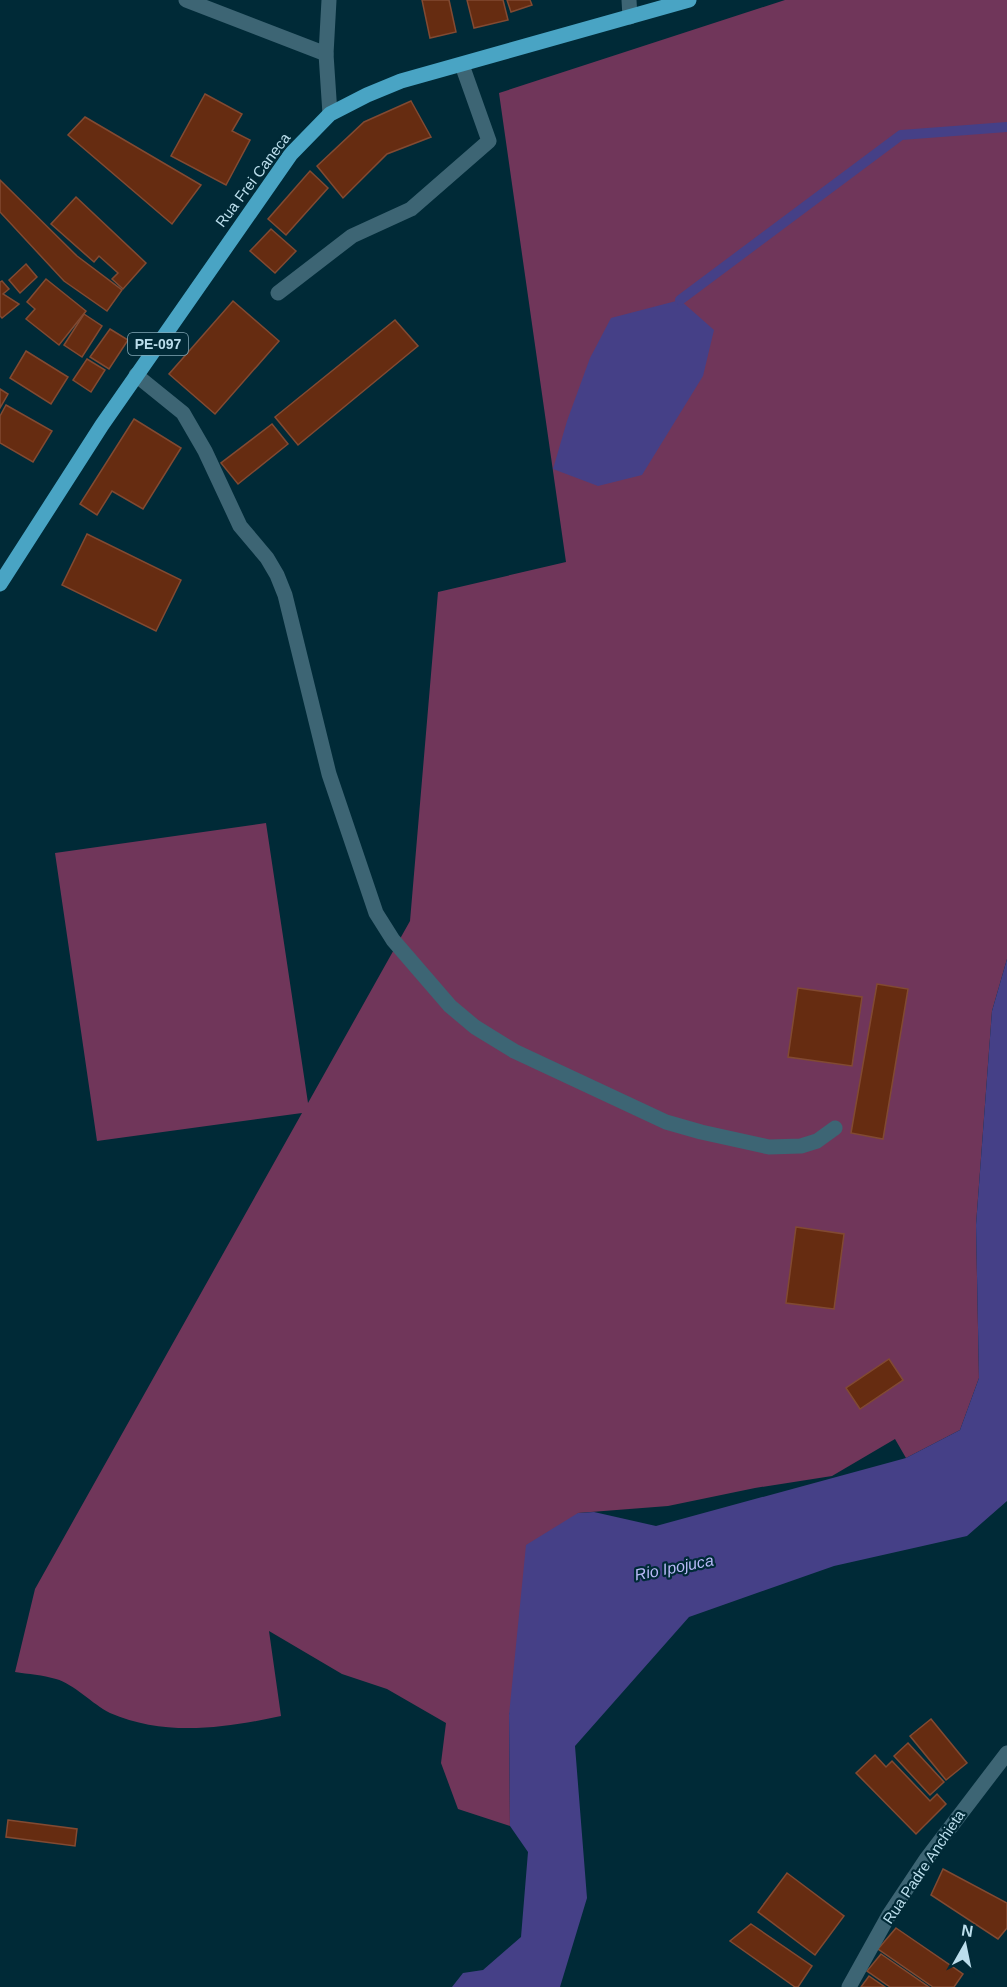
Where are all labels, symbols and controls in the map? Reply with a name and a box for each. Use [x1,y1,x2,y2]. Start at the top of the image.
street label: Rua Frei Caneca [212,129,294,230]
road number: PE-097 [128,333,188,355]
water label: Rio Ipojuca [633,1551,715,1583]
street label: Rua Padre Anchieta [879,1806,968,1927]
north arrow [935,1915,995,1975]
text: N [960,1921,974,1940]

